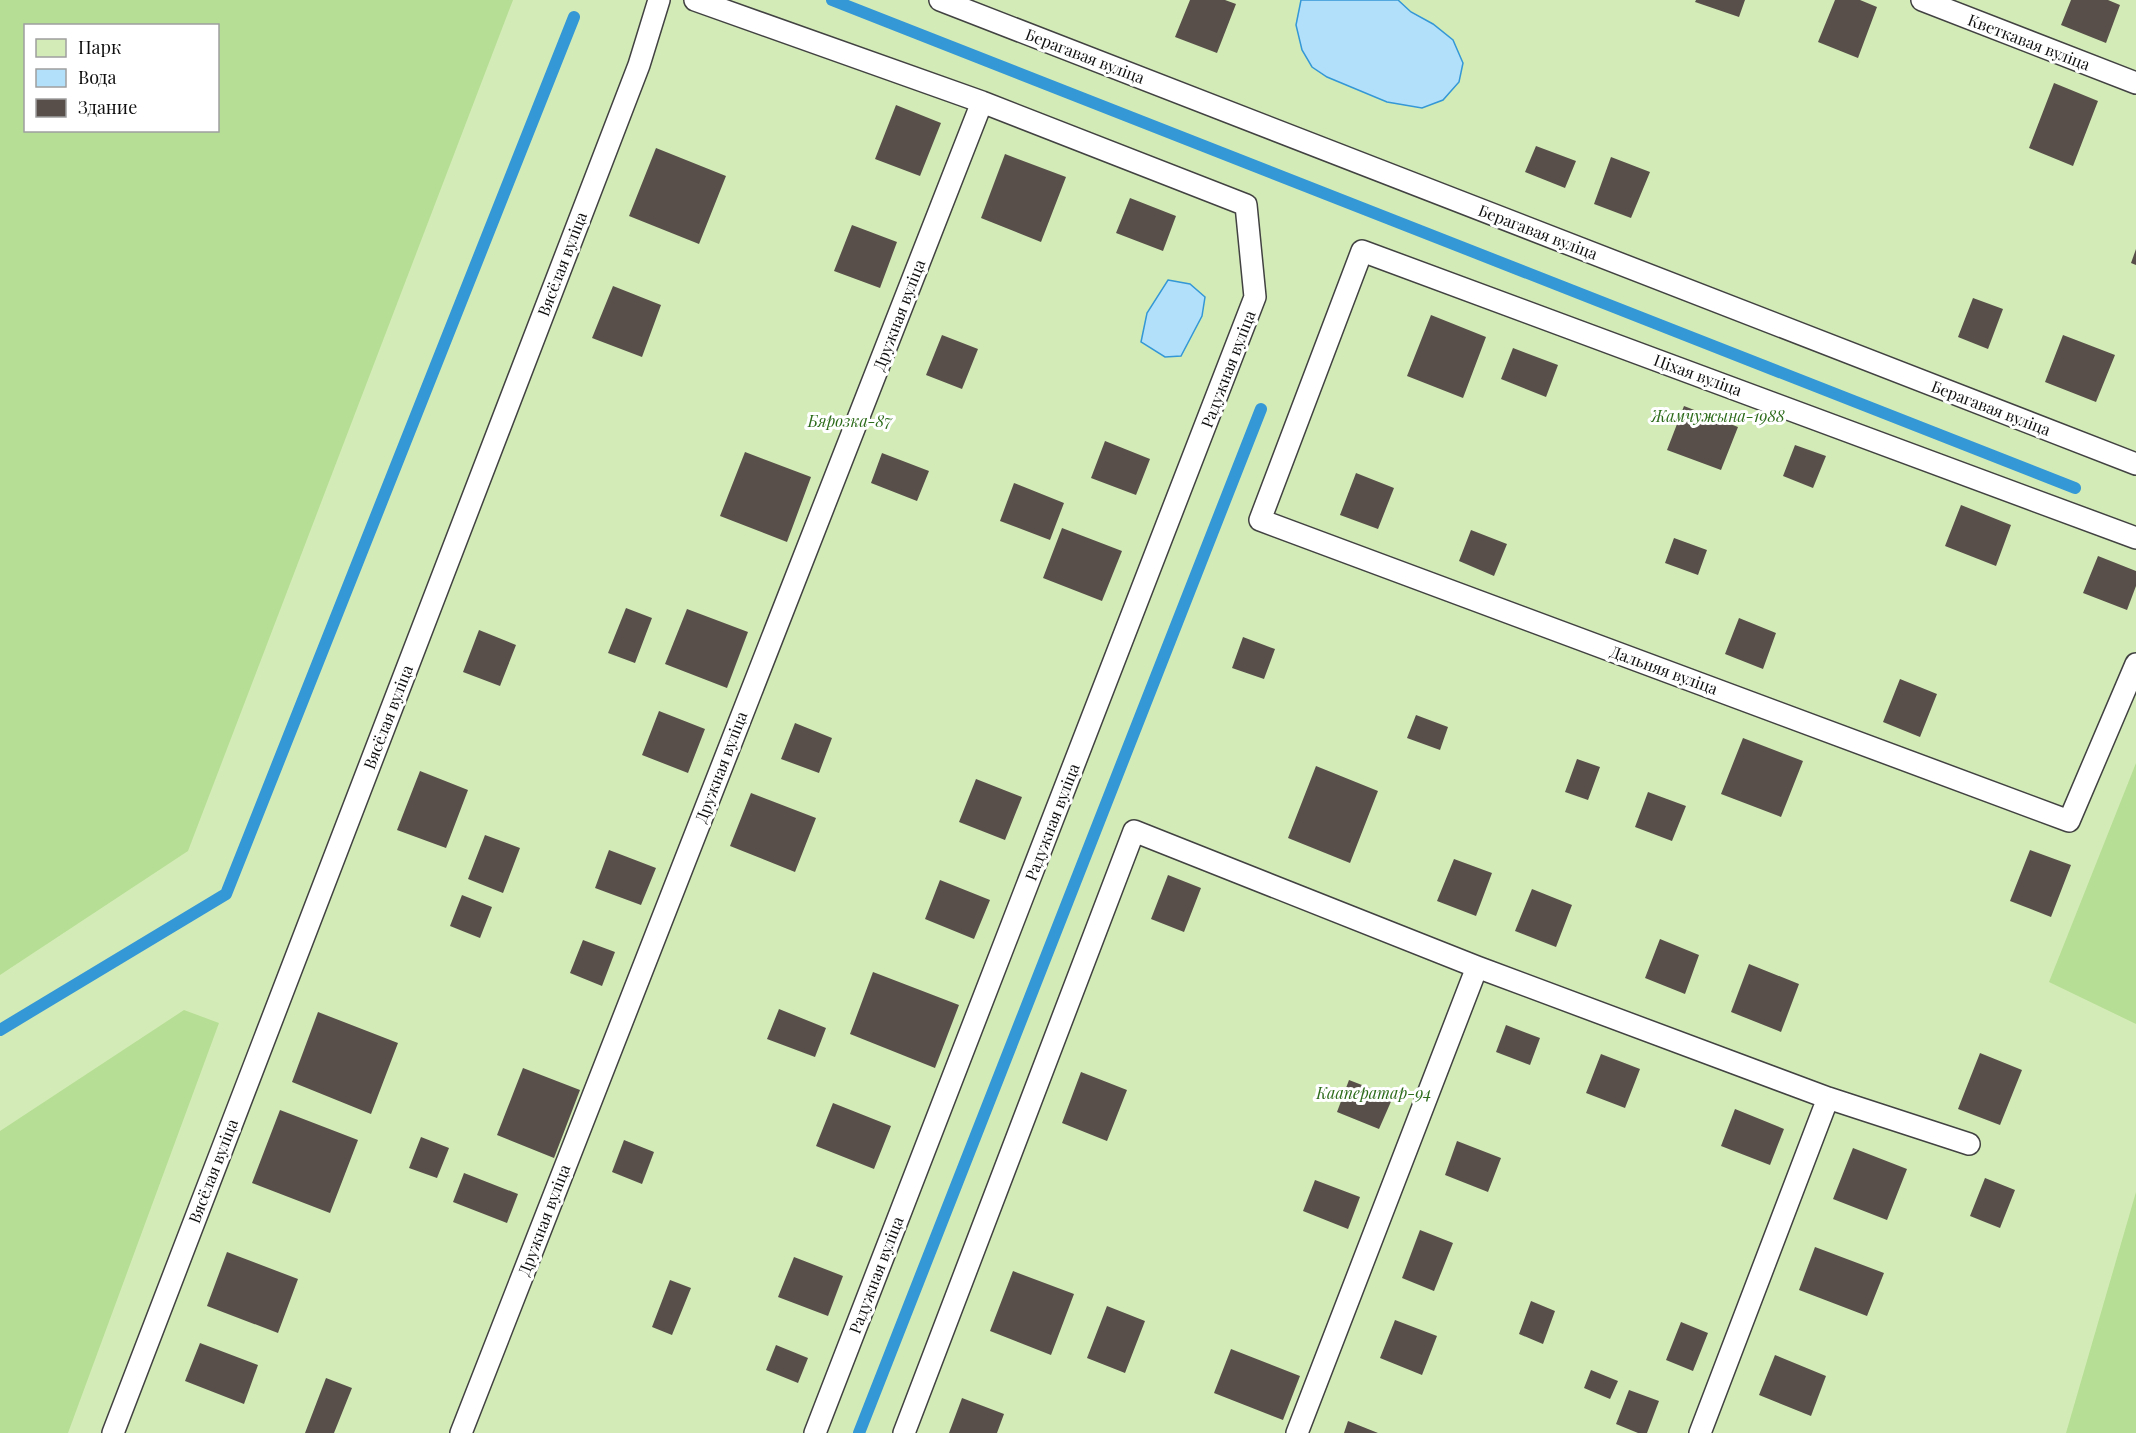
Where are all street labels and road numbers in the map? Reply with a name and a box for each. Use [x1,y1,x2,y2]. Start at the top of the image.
street label: Кветкавая вуліца [1965,9,2093,75]
street label: Берагавая вуліца [1023,23,1148,88]
street label: Берагавая вуліца [1476,199,1601,264]
street label: Вясёлая вуліца [532,209,591,319]
street label: Дружная вуліца [868,256,929,373]
street label: Радужная вуліца [1196,307,1260,430]
street label: Ціхая вуліца [1651,349,1745,400]
street label: Берагавая вуліца [1929,375,2054,440]
street label: Дальняя вуліца [1608,640,1721,699]
street label: Вясёлая вуліца [358,662,417,772]
street label: Дружная вуліца [690,708,751,825]
street label: Радужная вуліца [1020,760,1084,883]
street label: Вясёлая вуліца [183,1116,242,1226]
street label: Дружная вуліца [513,1161,574,1278]
street label: Радужная вуліца [844,1213,908,1336]

